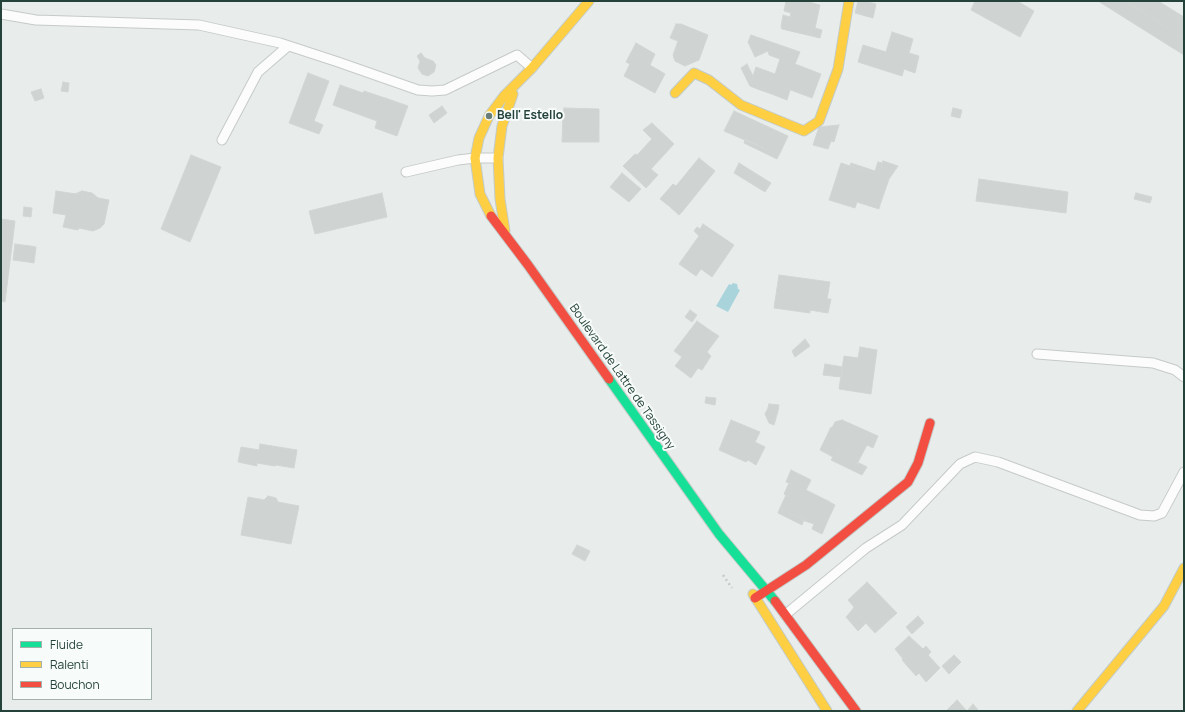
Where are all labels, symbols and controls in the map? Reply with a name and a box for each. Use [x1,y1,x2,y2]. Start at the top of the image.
place label: Bell' Estello [497,109,563,123]
marker: Bell' Estello [484,111,494,121]
street label: Boulevard de Lattre de Tassigny [566,301,678,453]
legend [12,628,152,700]
text: Fluide [50,636,83,653]
text: Ralenti [50,656,89,673]
text: Bouchon [50,676,100,693]

